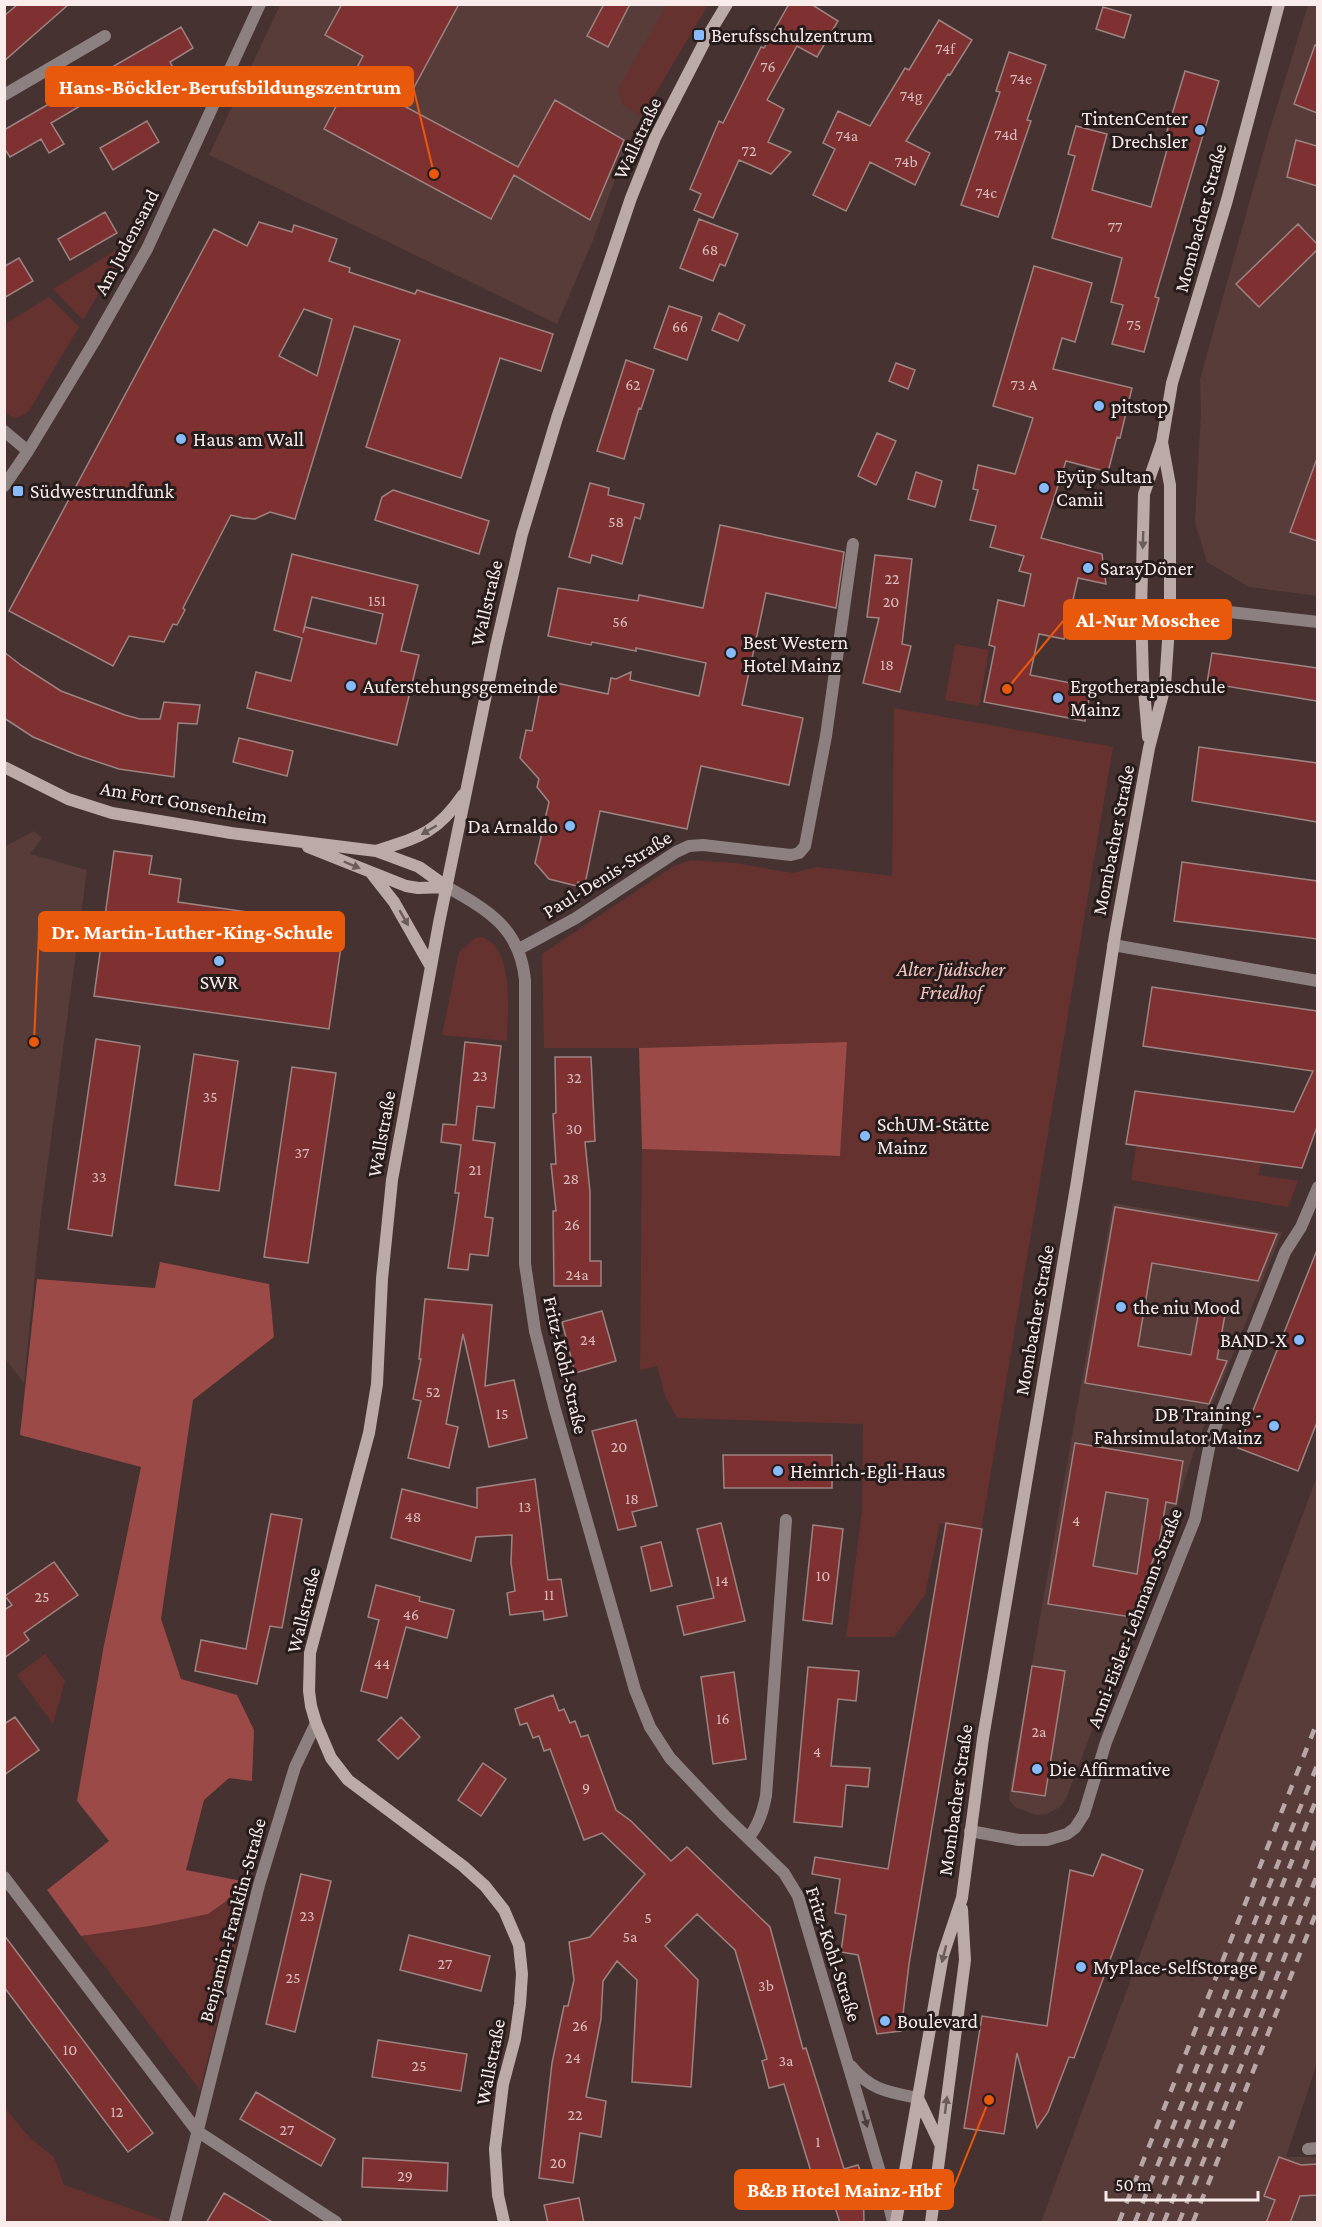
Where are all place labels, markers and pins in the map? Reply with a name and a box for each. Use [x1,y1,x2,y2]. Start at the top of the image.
place label: Berufsschulzentrum [711,24,873,46]
marker: Berufsschulzentrum [692,28,706,42]
callout: Hans-Böckler-Berufsbildungszentrum [46,67,413,106]
place label: TintenCenter Drechsler [1082,107,1188,152]
marker: TintenCenter Drechsler [1193,123,1207,137]
place label: pitstop [1111,395,1168,418]
marker: pitstop [1092,399,1106,413]
place label: Haus am Wall [193,428,304,450]
marker: Haus am Wall [174,432,188,446]
place label: Eyüp Sultan Camii [1056,465,1153,510]
place label: Südwestrundfunk [30,480,175,502]
marker: Eyüp Sultan Camii [1037,481,1051,495]
marker: Südwestrundfunk [11,484,25,498]
place label: SarayDöner [1100,557,1194,580]
marker: SarayDöner [1081,561,1095,575]
callout: Al-Nur Moschee [1064,600,1231,639]
place label: Best Western Hotel Mainz [743,631,848,676]
marker: Best Western Hotel Mainz [724,646,738,660]
place label: Auferstehungsgemeinde [363,675,558,698]
place label: Ergotherapieschule Mainz [1070,675,1225,720]
marker: Auferstehungsgemeinde [344,679,358,693]
marker: Ergotherapieschule Mainz [1051,691,1065,705]
place label: Da Arnaldo [467,815,558,837]
marker: Da Arnaldo [563,819,577,833]
callout: Dr. Martin-Luther-King-Schule [39,912,344,951]
marker: SWR [212,954,226,968]
place label: SWR [200,971,239,993]
place label: SchUM-Stätte Mainz [877,1113,989,1158]
marker: SchUM-Stätte Mainz [858,1129,872,1143]
place label: the niu Mood [1133,1296,1241,1318]
marker: the niu Mood [1114,1300,1128,1314]
place label: BAND-X [1220,1329,1288,1351]
marker: BAND-X [1292,1333,1306,1347]
place label: DB Training - Fahrsimulator Mainz [1094,1403,1262,1448]
marker: DB Training - Fahrsimulator Mainz [1267,1419,1281,1433]
place label: Heinrich-Egli-Haus [790,1460,946,1483]
marker: Heinrich-Egli-Haus [771,1464,785,1478]
place label: Die Affirmative [1049,1758,1170,1780]
marker: Die Affirmative [1030,1762,1044,1776]
place label: MyPlace-SelfStorage [1093,1956,1257,1979]
marker: MyPlace-SelfStorage [1074,1960,1088,1974]
place label: Boulevard [897,2010,978,2032]
marker: Boulevard [878,2014,892,2028]
callout: B&B Hotel Mainz-Hbf [735,2170,953,2209]

